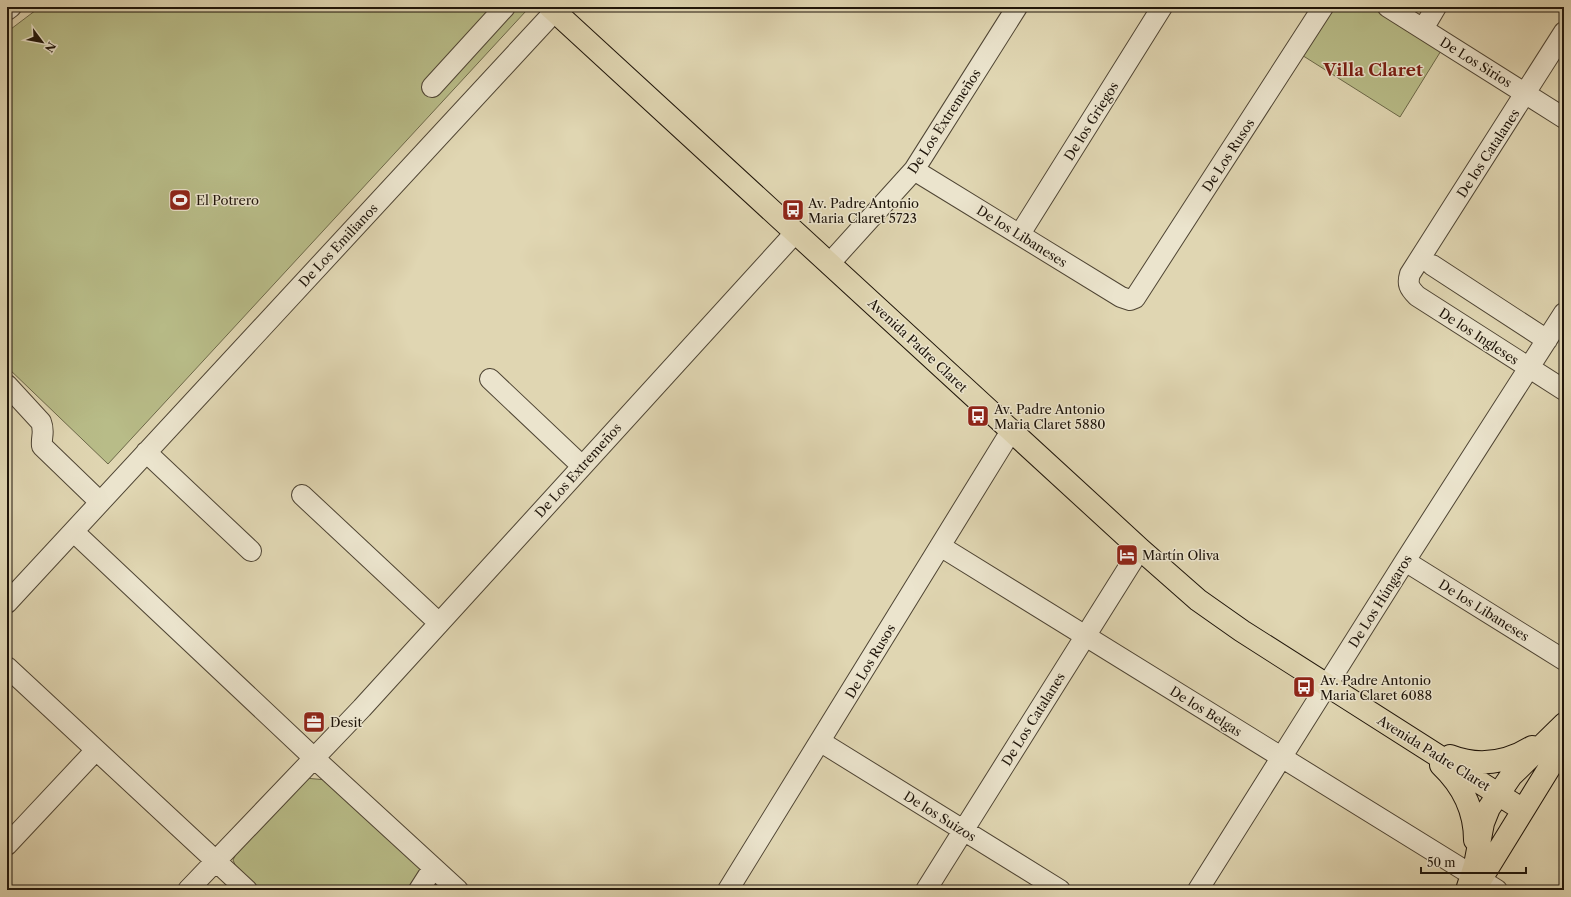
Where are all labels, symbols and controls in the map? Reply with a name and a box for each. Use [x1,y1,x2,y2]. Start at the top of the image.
north arrow [22,22,62,62]
street label: De Los Sirios [1437,34,1515,91]
text: N [42,40,59,55]
district label: Villa Claret [1322,60,1423,80]
street label: De Los Extremeños [904,65,984,176]
street label: De los Griegos [1060,78,1122,163]
street label: De los Catalanes [1453,105,1523,200]
street label: De Los Rusos [1198,115,1258,194]
sports icon: El Potrero [167,187,193,213]
place label: El Potrero [196,192,259,208]
place label: Av. Padre Antonio Maria Claret 5723 [807,195,919,226]
bus stop icon: Av. Padre Antonio Maria Claret 5723 [780,197,806,223]
street label: De Los Emilianos [295,200,381,290]
street label: De los Libaneses [974,202,1070,270]
street label: Avenida Padre Claret [864,294,971,395]
street label: De los Ingleses [1436,304,1522,368]
place label: Av. Padre Antonio Maria Claret 5880 [993,401,1106,432]
bus stop icon: Av. Padre Antonio Maria Claret 5880 [965,403,991,429]
street label: De Los Extremeños [531,419,625,521]
hotel icon: Martín Oliva [1114,542,1140,568]
place label: Martín Oliva [1142,547,1220,563]
street label: De Los Húngaros [1345,551,1415,650]
street label: De los Libaneses [1436,576,1532,644]
street label: De Los Rusos [842,621,899,701]
street label: De Los Catalanes [998,669,1068,769]
place label: Av. Padre Antonio Maria Claret 6088 [1319,672,1432,703]
bus stop icon: Av. Padre Antonio Maria Claret 6088 [1291,674,1317,700]
street label: De los Belgas [1167,683,1245,740]
office icon: Desit [301,709,327,735]
street label: Avenida Padre Claret [1374,711,1494,794]
place label: Desit [330,714,362,730]
street label: De los Suizos [901,787,979,845]
scale bar [1421,849,1526,875]
text: 50 m [1427,855,1456,870]

